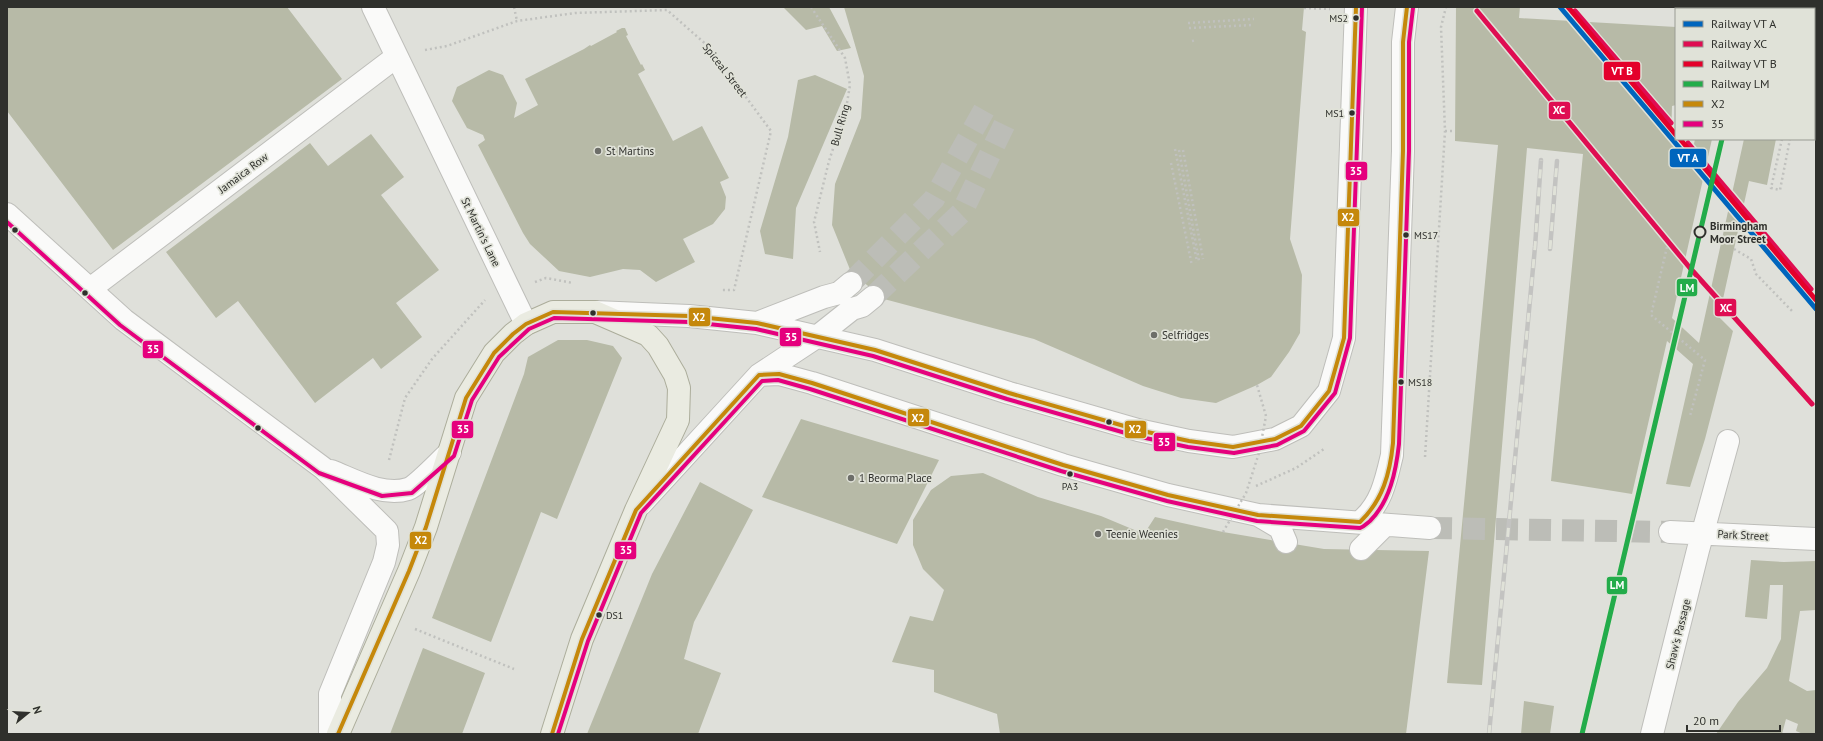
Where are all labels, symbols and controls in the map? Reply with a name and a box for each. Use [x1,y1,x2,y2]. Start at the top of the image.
legend [1675,8,1815,140]
place label: MS2 [1329,12,1348,25]
marker: MS2 [1351,13,1361,23]
text: Railway VT A [1711,16,1776,31]
text: Railway XC [1711,36,1767,51]
street label: Spiceal Street [700,40,751,100]
text: Railway VT B [1711,56,1777,71]
line badge: VT B [1603,61,1641,81]
text: VT B [1610,64,1633,78]
text: Railway LM [1711,76,1770,91]
text: X2 [1711,96,1725,111]
line badge: XC [1548,101,1571,120]
street label: Bull Ring [827,102,853,148]
text: XC [1553,103,1565,117]
place label: MS1 [1325,107,1344,120]
marker: MS1 [1347,108,1357,118]
text: 35 [1711,116,1724,131]
place label: St Martins [606,144,654,158]
marker: St Martins [593,146,603,156]
line badge: VT A [1669,148,1707,168]
street label: Jamaica Row [214,150,271,197]
text: VT A [1676,151,1699,165]
line badge: 35 [1345,161,1368,181]
text: 35 [1350,164,1362,178]
street label: St Martin's Lane [458,195,504,269]
line badge: X2 [1337,208,1360,227]
text: X2 [1341,210,1355,224]
place label: Birmingham Moor Street [1710,219,1767,246]
unlabelled marker [10,225,20,235]
marker: Birmingham Moor Street [1693,225,1707,239]
place label: MS17 [1414,229,1438,242]
marker: MS17 [1401,230,1411,240]
line badge: LM [1676,278,1698,297]
text: LM [1680,281,1694,295]
unlabelled marker [80,288,90,298]
line badge: XC [1714,298,1737,317]
text: XC [1720,301,1732,315]
line badge: X2 [688,307,711,327]
unlabelled marker [588,308,598,318]
text: X2 [692,310,706,324]
line badge: 35 [779,327,802,347]
place label: Selfridges [1162,328,1209,342]
text: 35 [785,330,797,344]
marker: Selfridges [1149,330,1159,340]
line badge: 35 [142,340,164,359]
text: 35 [147,342,159,356]
place label: MS18 [1408,376,1432,389]
marker: MS18 [1396,377,1406,387]
line badge: X2 [907,408,930,427]
text: X2 [911,411,925,425]
unlabelled marker [1104,417,1114,427]
line badge: 35 [451,420,474,439]
line badge: X2 [1124,420,1147,439]
text: 35 [457,422,469,436]
text: X2 [1128,422,1142,436]
unlabelled marker [253,423,263,433]
line badge: 35 [1153,432,1176,452]
text: 35 [1158,435,1170,449]
marker: PA3 [1065,469,1075,479]
place label: 1 Beorma Place [859,471,932,485]
marker: 1 Beorma Place [846,473,856,483]
place label: PA3 [1062,480,1078,493]
place label: Teenie Weenies [1106,527,1178,541]
street label: Park Street [1717,527,1769,543]
marker: Teenie Weenies [1093,529,1103,539]
line badge: X2 [409,531,432,550]
text: X2 [414,533,428,547]
line badge: 35 [614,541,637,560]
text: 35 [620,543,632,557]
line badge: LM [1606,576,1628,595]
text: LM [1610,578,1624,592]
street label: Shaw's Passage [1662,597,1694,671]
place label: DS1 [606,609,623,622]
marker: DS1 [594,610,604,620]
north arrow [8,693,48,733]
text: N [30,704,45,716]
scale bar [1687,707,1780,733]
text: 20 m [1693,713,1719,728]

